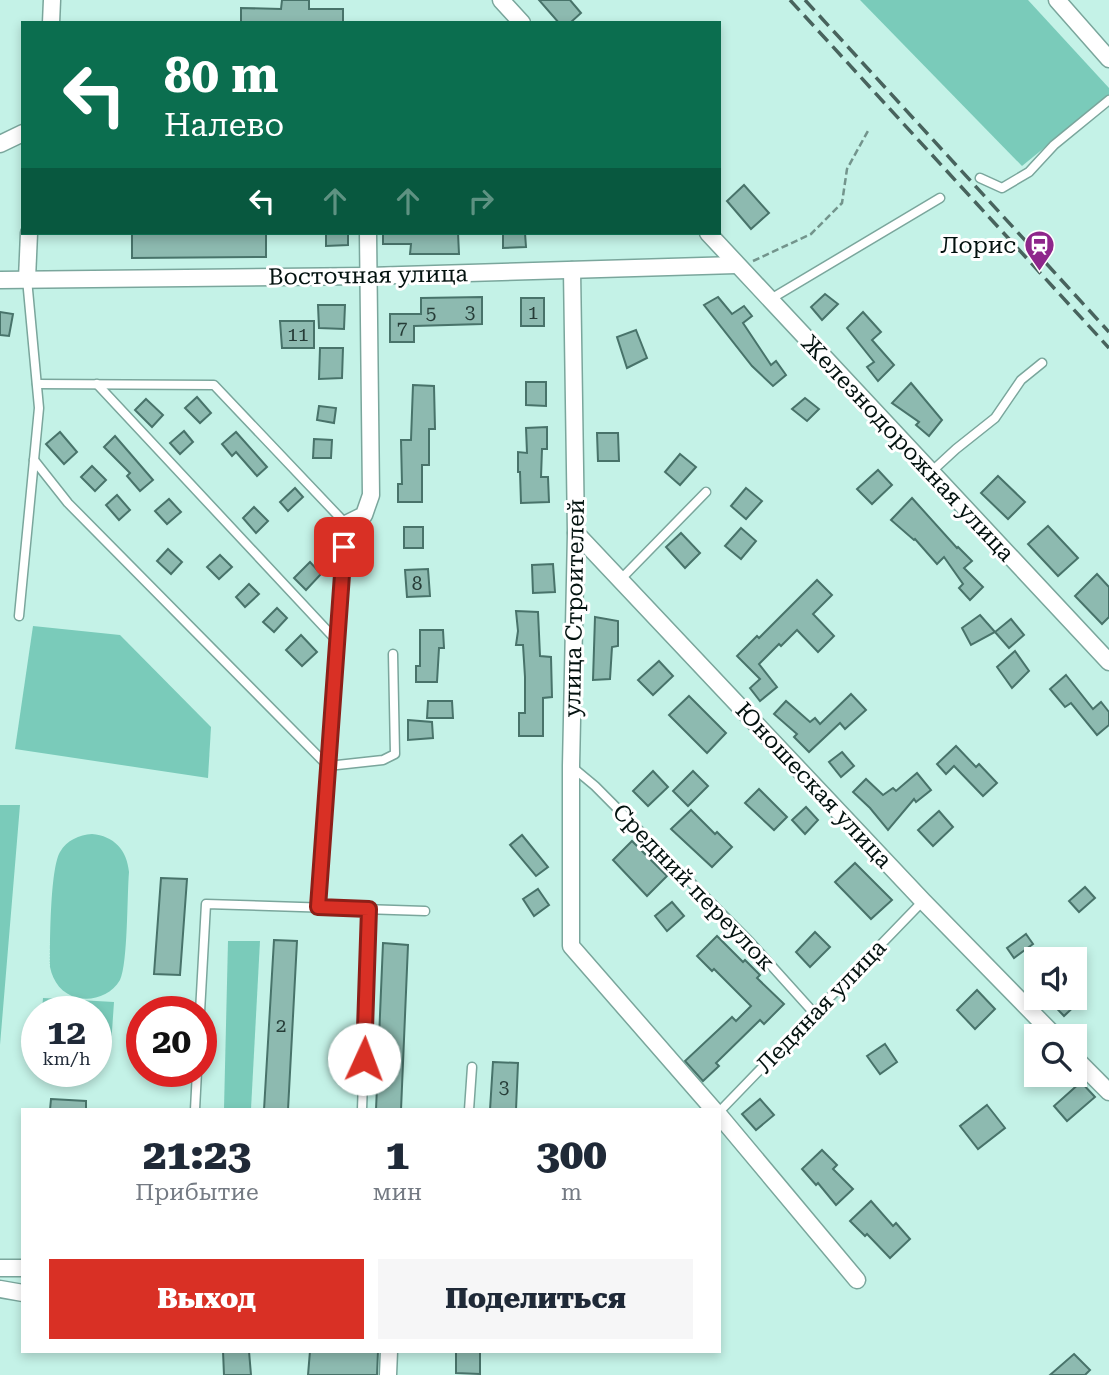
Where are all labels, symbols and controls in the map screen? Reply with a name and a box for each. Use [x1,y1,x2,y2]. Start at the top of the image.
text: 80 m [164,47,279,104]
icon: left [49,49,140,140]
text: Налево [164,106,284,144]
icon: left [243,182,281,220]
icon: ahead [316,182,354,220]
icon: ahead [389,182,427,220]
icon: right [462,182,500,220]
station icon: Лорис [1022,228,1056,272]
place label: Лорис [941,232,1016,259]
street label: Восточная улица [268,260,469,291]
house number: 3 [465,300,475,323]
house number: 5 [426,301,436,324]
house number: 1 [528,301,538,324]
house number: 7 [397,317,408,340]
house number: 11 [287,323,309,346]
street label: Железнодорожная улица [796,330,1020,567]
street label: улица Строителей [559,499,590,717]
pin [314,517,374,577]
icon: arrive [325,528,363,566]
house number: 8 [412,572,422,595]
street label: Юношеская улица [730,697,898,874]
street label: Средний переулок [607,798,781,977]
street label: Ледяная улица [751,934,892,1079]
map controls [1024,947,1087,1087]
button: sound [1024,947,1087,1010]
speed limit sign: 20 [126,996,217,1087]
text: 12 [47,1012,86,1053]
house number: 2 [276,1014,286,1037]
position arrow [327,1022,401,1096]
button: search [1024,1024,1087,1087]
text: km/h [42,1048,91,1069]
house number: 3 [499,1075,509,1098]
text: 21:23 [143,1130,251,1179]
text: 1 [386,1130,409,1179]
text: 300 [536,1130,607,1179]
text: Прибытие [135,1179,259,1206]
text: мин [373,1179,422,1206]
text: m [561,1179,582,1206]
button: Выход [49,1259,364,1339]
button: Поделиться [378,1259,693,1339]

